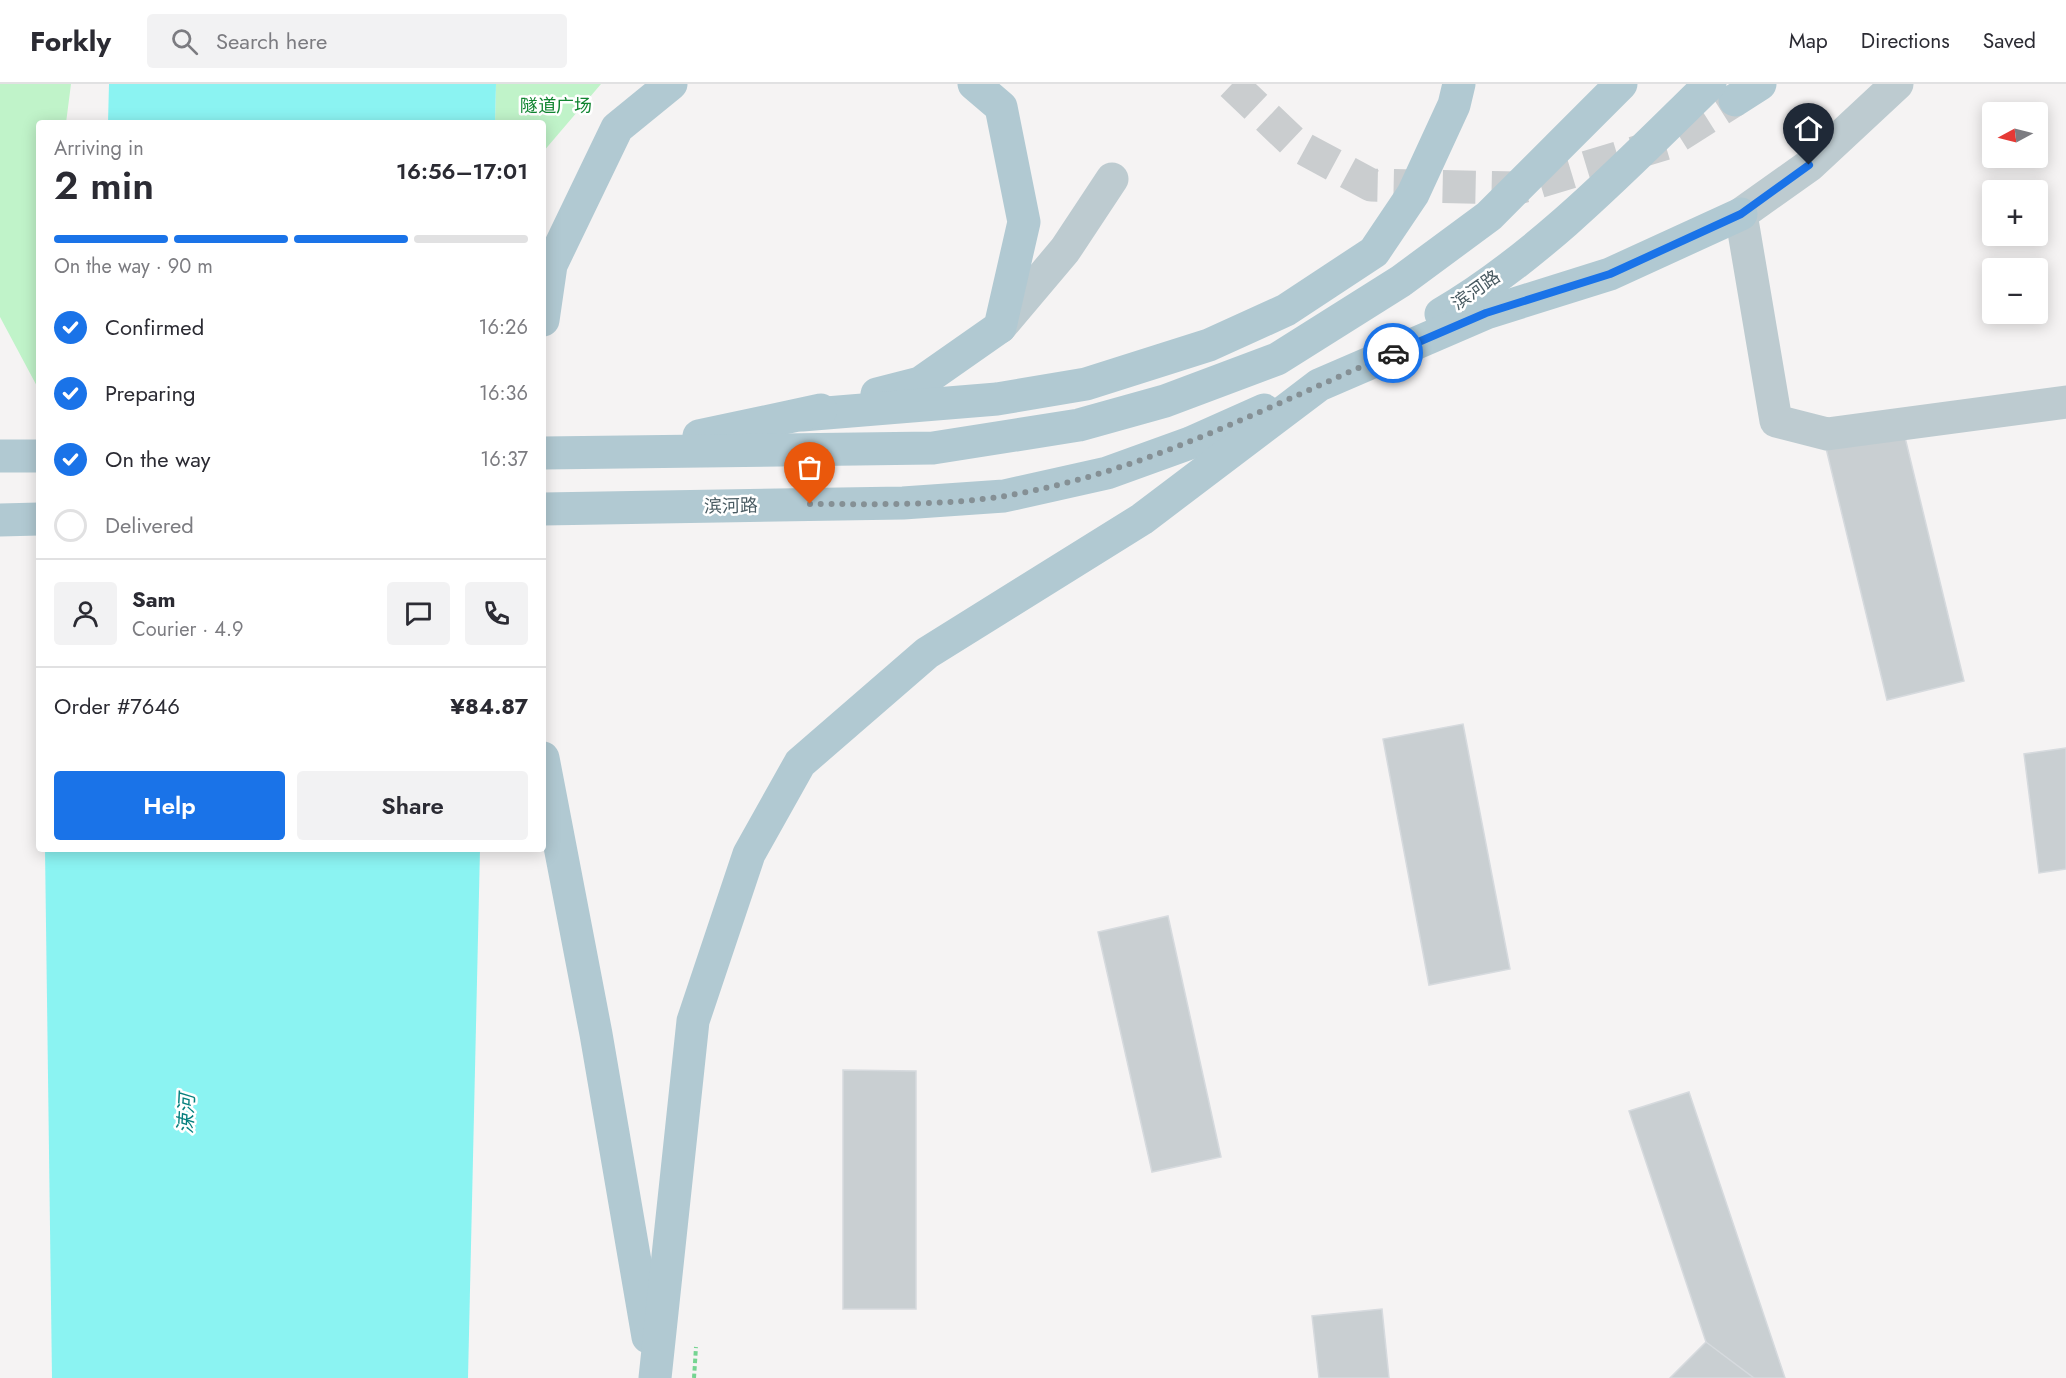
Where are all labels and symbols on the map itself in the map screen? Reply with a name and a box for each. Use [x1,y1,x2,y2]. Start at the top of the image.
park label: 隧道广场 [520,93,592,119]
north arrow [1982,102,2048,168]
pin [1783,103,1834,165]
street label: 滨河路 [1446,264,1506,316]
courier [1363,323,1423,383]
pin [784,442,835,504]
street label: 滨河路 [704,493,758,519]
water label: 涑河 [171,1089,202,1135]

